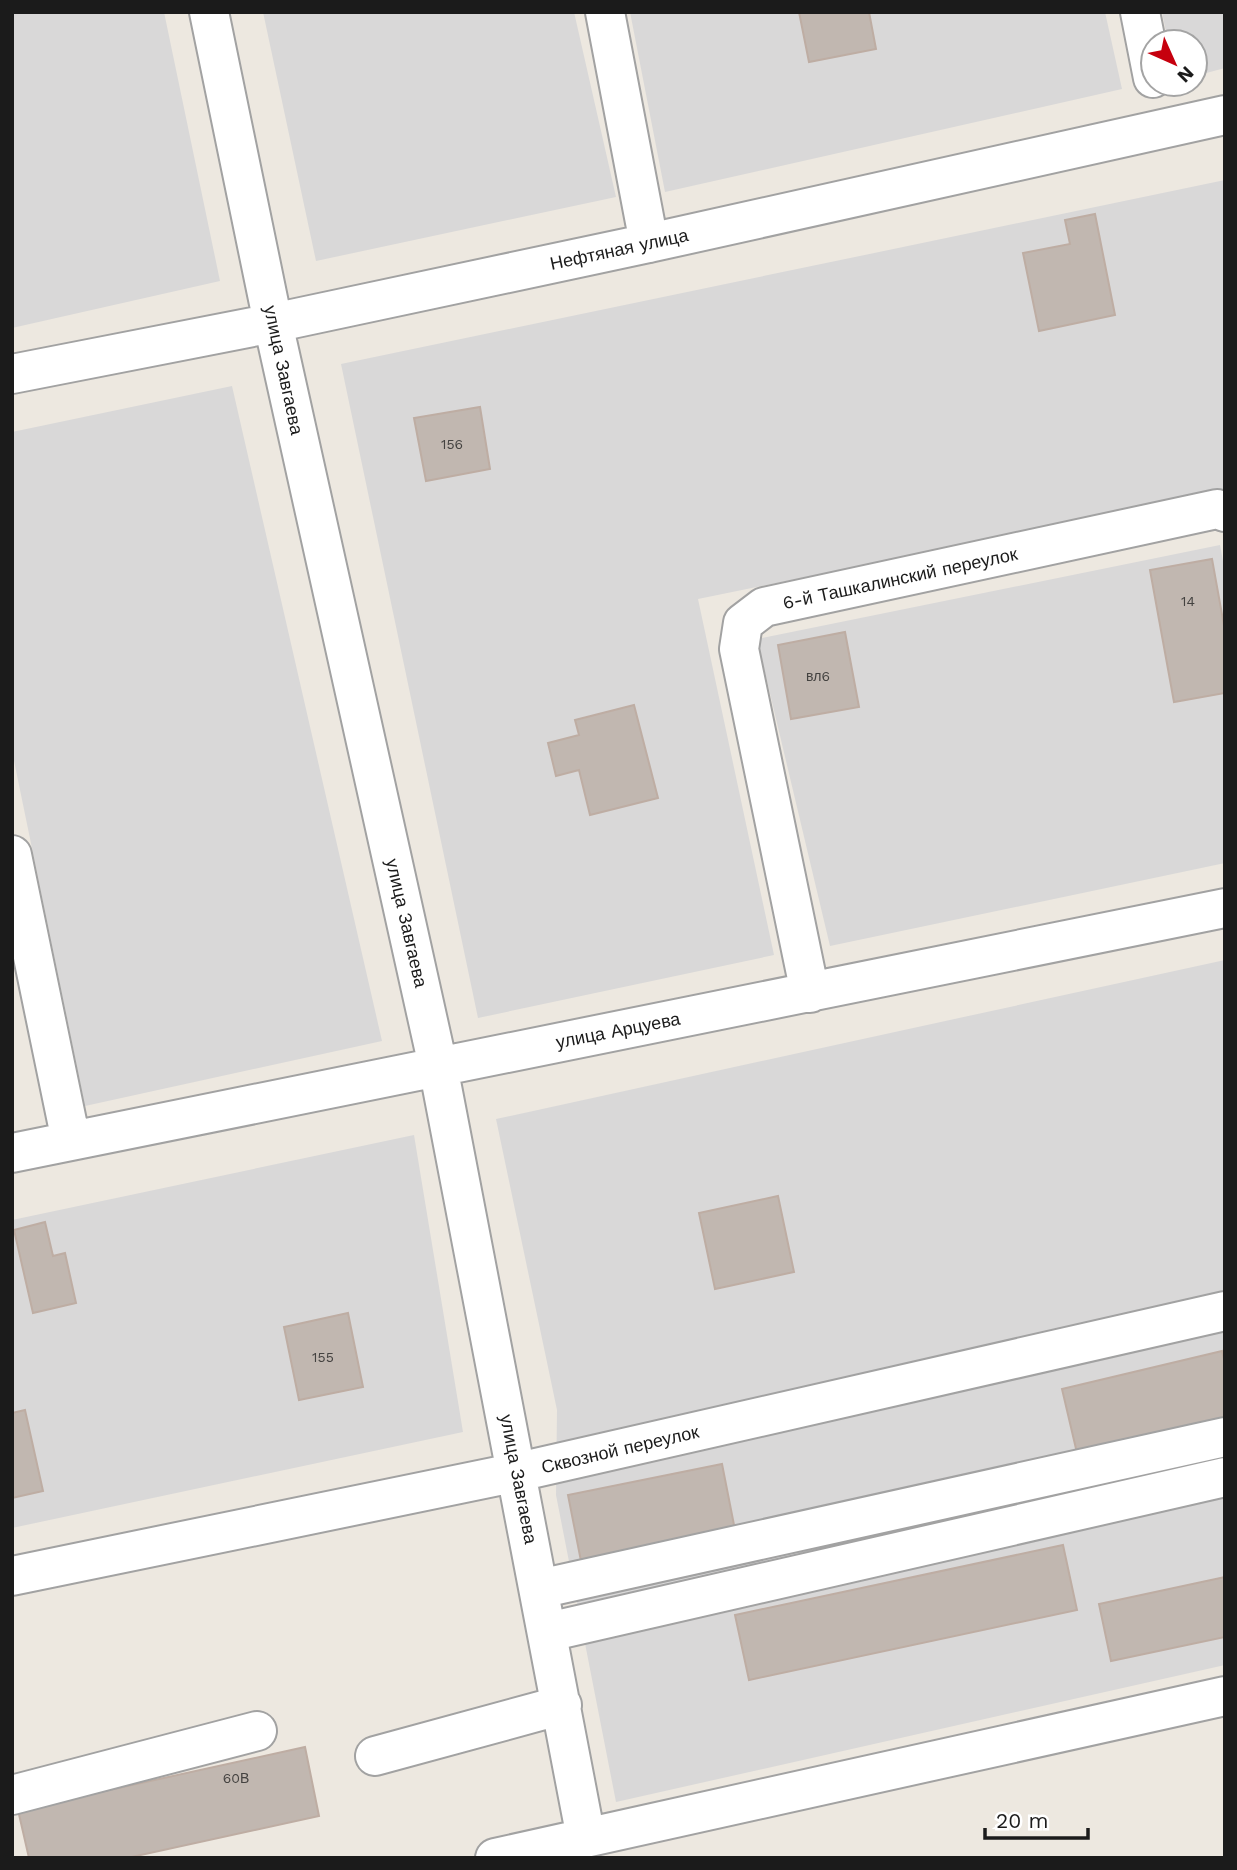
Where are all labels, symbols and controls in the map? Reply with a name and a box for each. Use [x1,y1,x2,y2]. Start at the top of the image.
north arrow [1139,28,1209,98]
text: N [1173,62,1199,88]
street label: Нефтяная улица [548,224,691,274]
street label: улица Завгаева [260,303,308,438]
house number: 156 [441,436,463,452]
street label: 6-й Ташкалинский переулок [781,543,1019,613]
house number: 14 [1181,593,1195,609]
house number: вл6 [806,668,830,684]
street label: улица Завгаева [382,857,432,990]
street label: улица Арцуева [554,1007,683,1052]
house number: 155 [312,1349,334,1365]
street label: улица Завгаева [496,1412,542,1547]
street label: Сквозной переулок [539,1421,701,1477]
house number: 60В [223,1770,249,1786]
scale bar [985,1797,1088,1841]
text: 20 m [996,1808,1048,1833]

